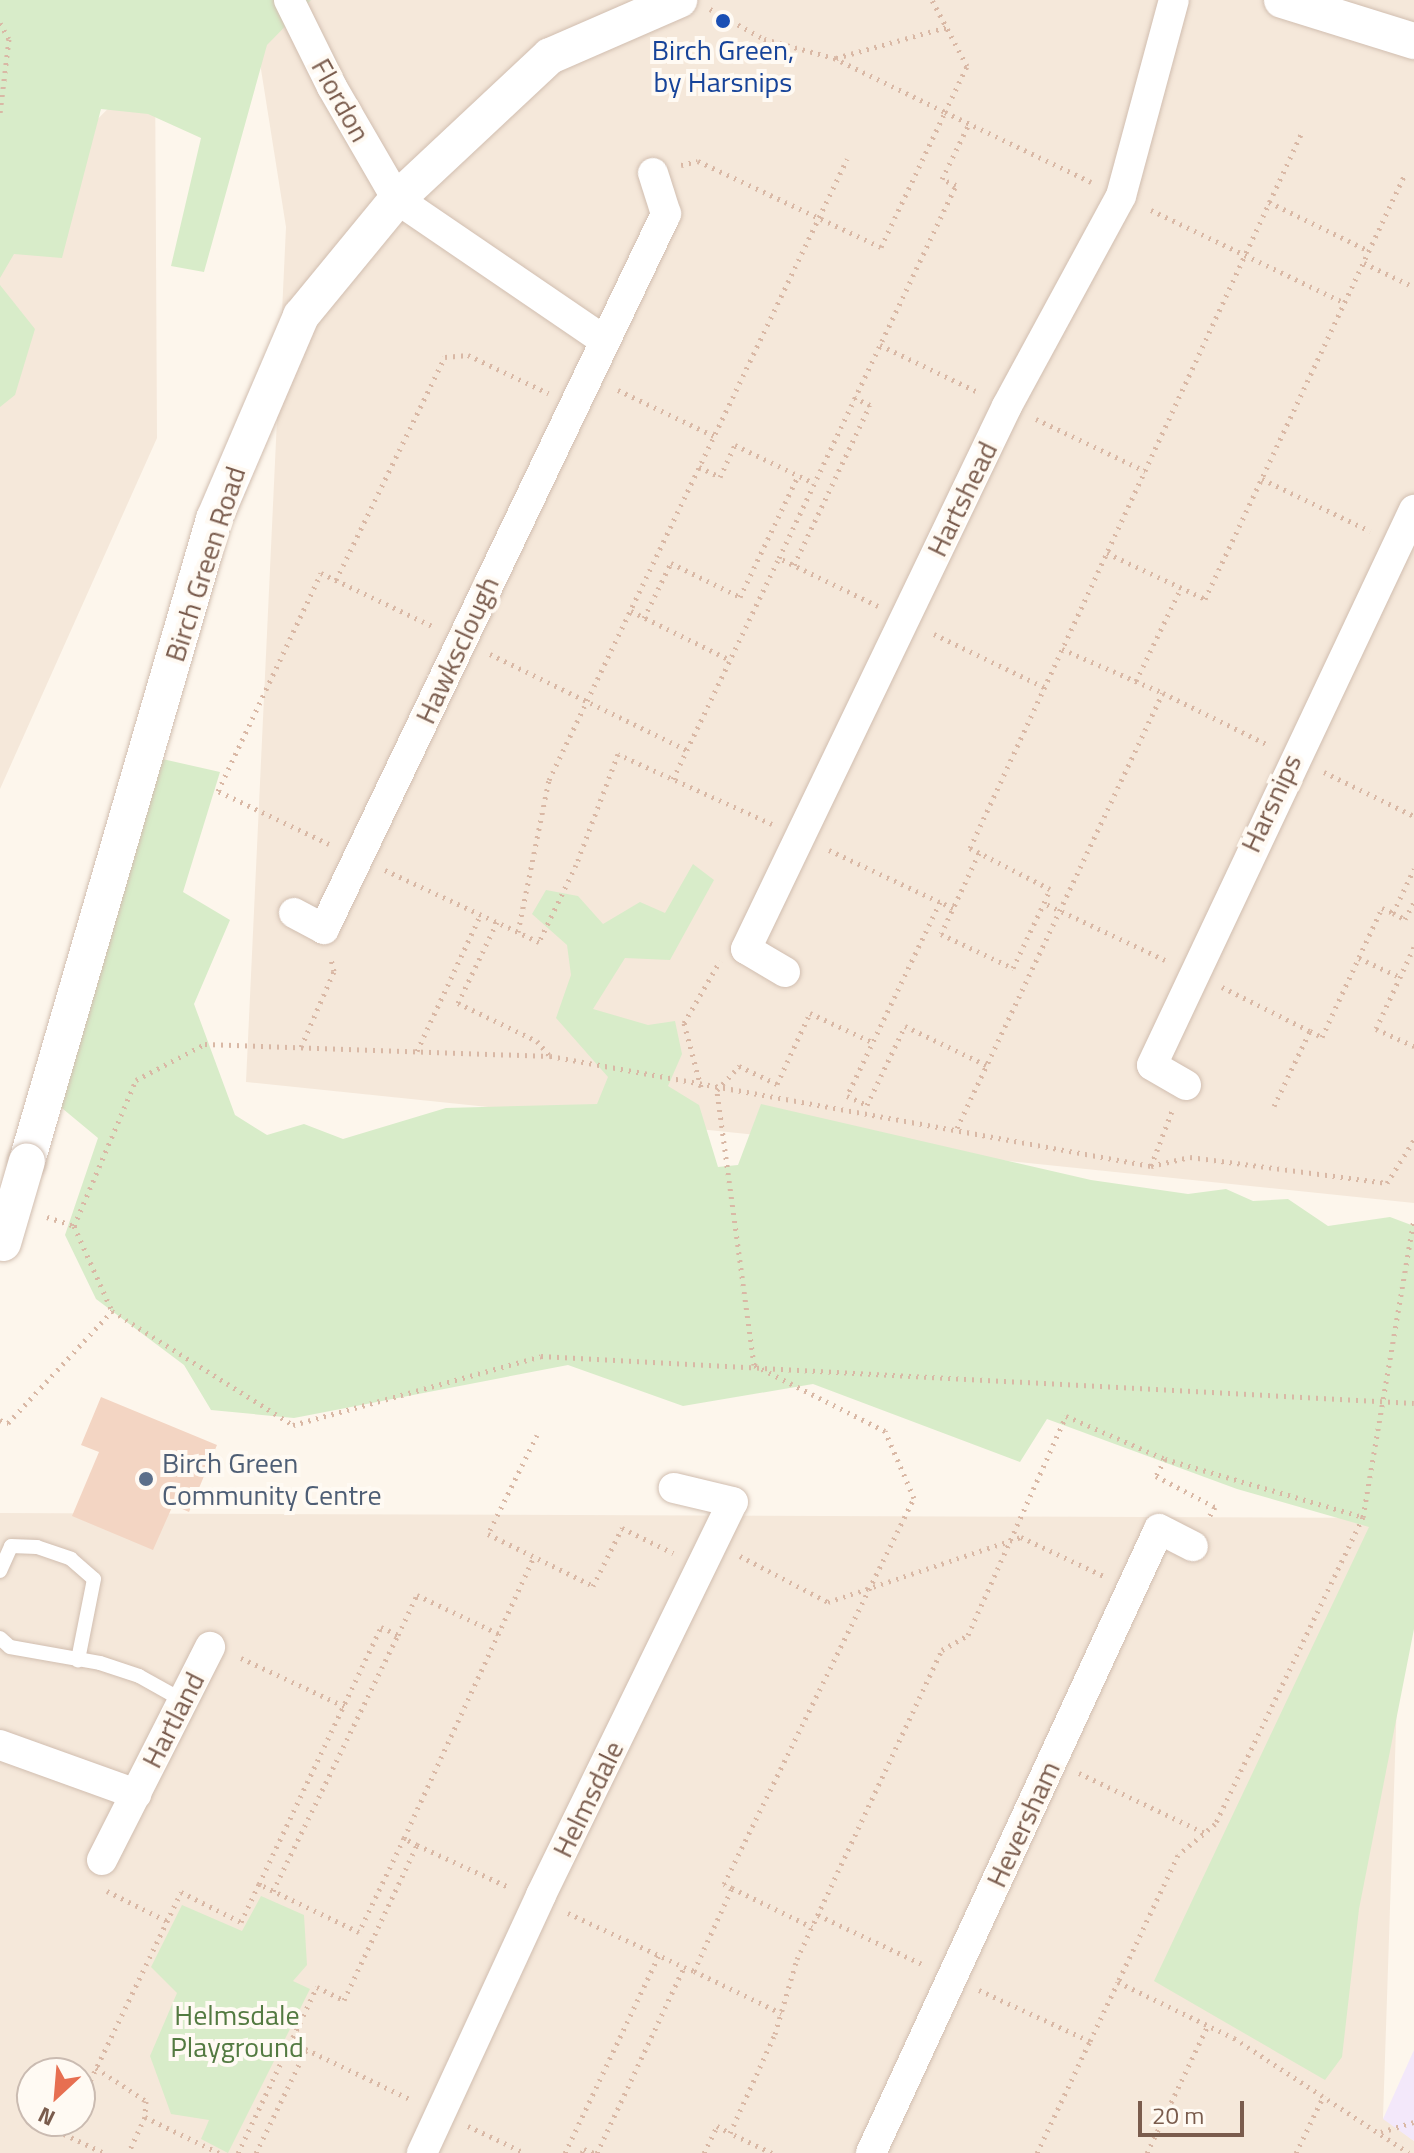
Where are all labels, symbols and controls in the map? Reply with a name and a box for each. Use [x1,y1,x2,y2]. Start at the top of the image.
marker: Birch Green, by Harsnips [714,12,732,30]
place label: Birch Green, by Harsnips [652,33,794,99]
street label: Flordon [305,53,377,147]
street label: Hartshead [920,436,1004,562]
street label: Birch Green Road [158,462,252,666]
street label: Hawksclough [408,571,506,729]
street label: Harsnips [1234,749,1308,857]
place label: Birch Green Community Centre [162,1446,382,1512]
marker: Birch Green Community Centre [137,1470,155,1488]
street label: Hartland [135,1667,211,1773]
street label: Helmsdale [545,1735,631,1863]
street label: Heversham [979,1756,1067,1892]
park label: Helmsdale Playground [170,1998,304,2064]
north arrow [16,2057,96,2137]
scale bar [1142,2085,1248,2135]
text: 20 m [1152,2097,1204,2133]
text: N [32,2098,61,2135]

